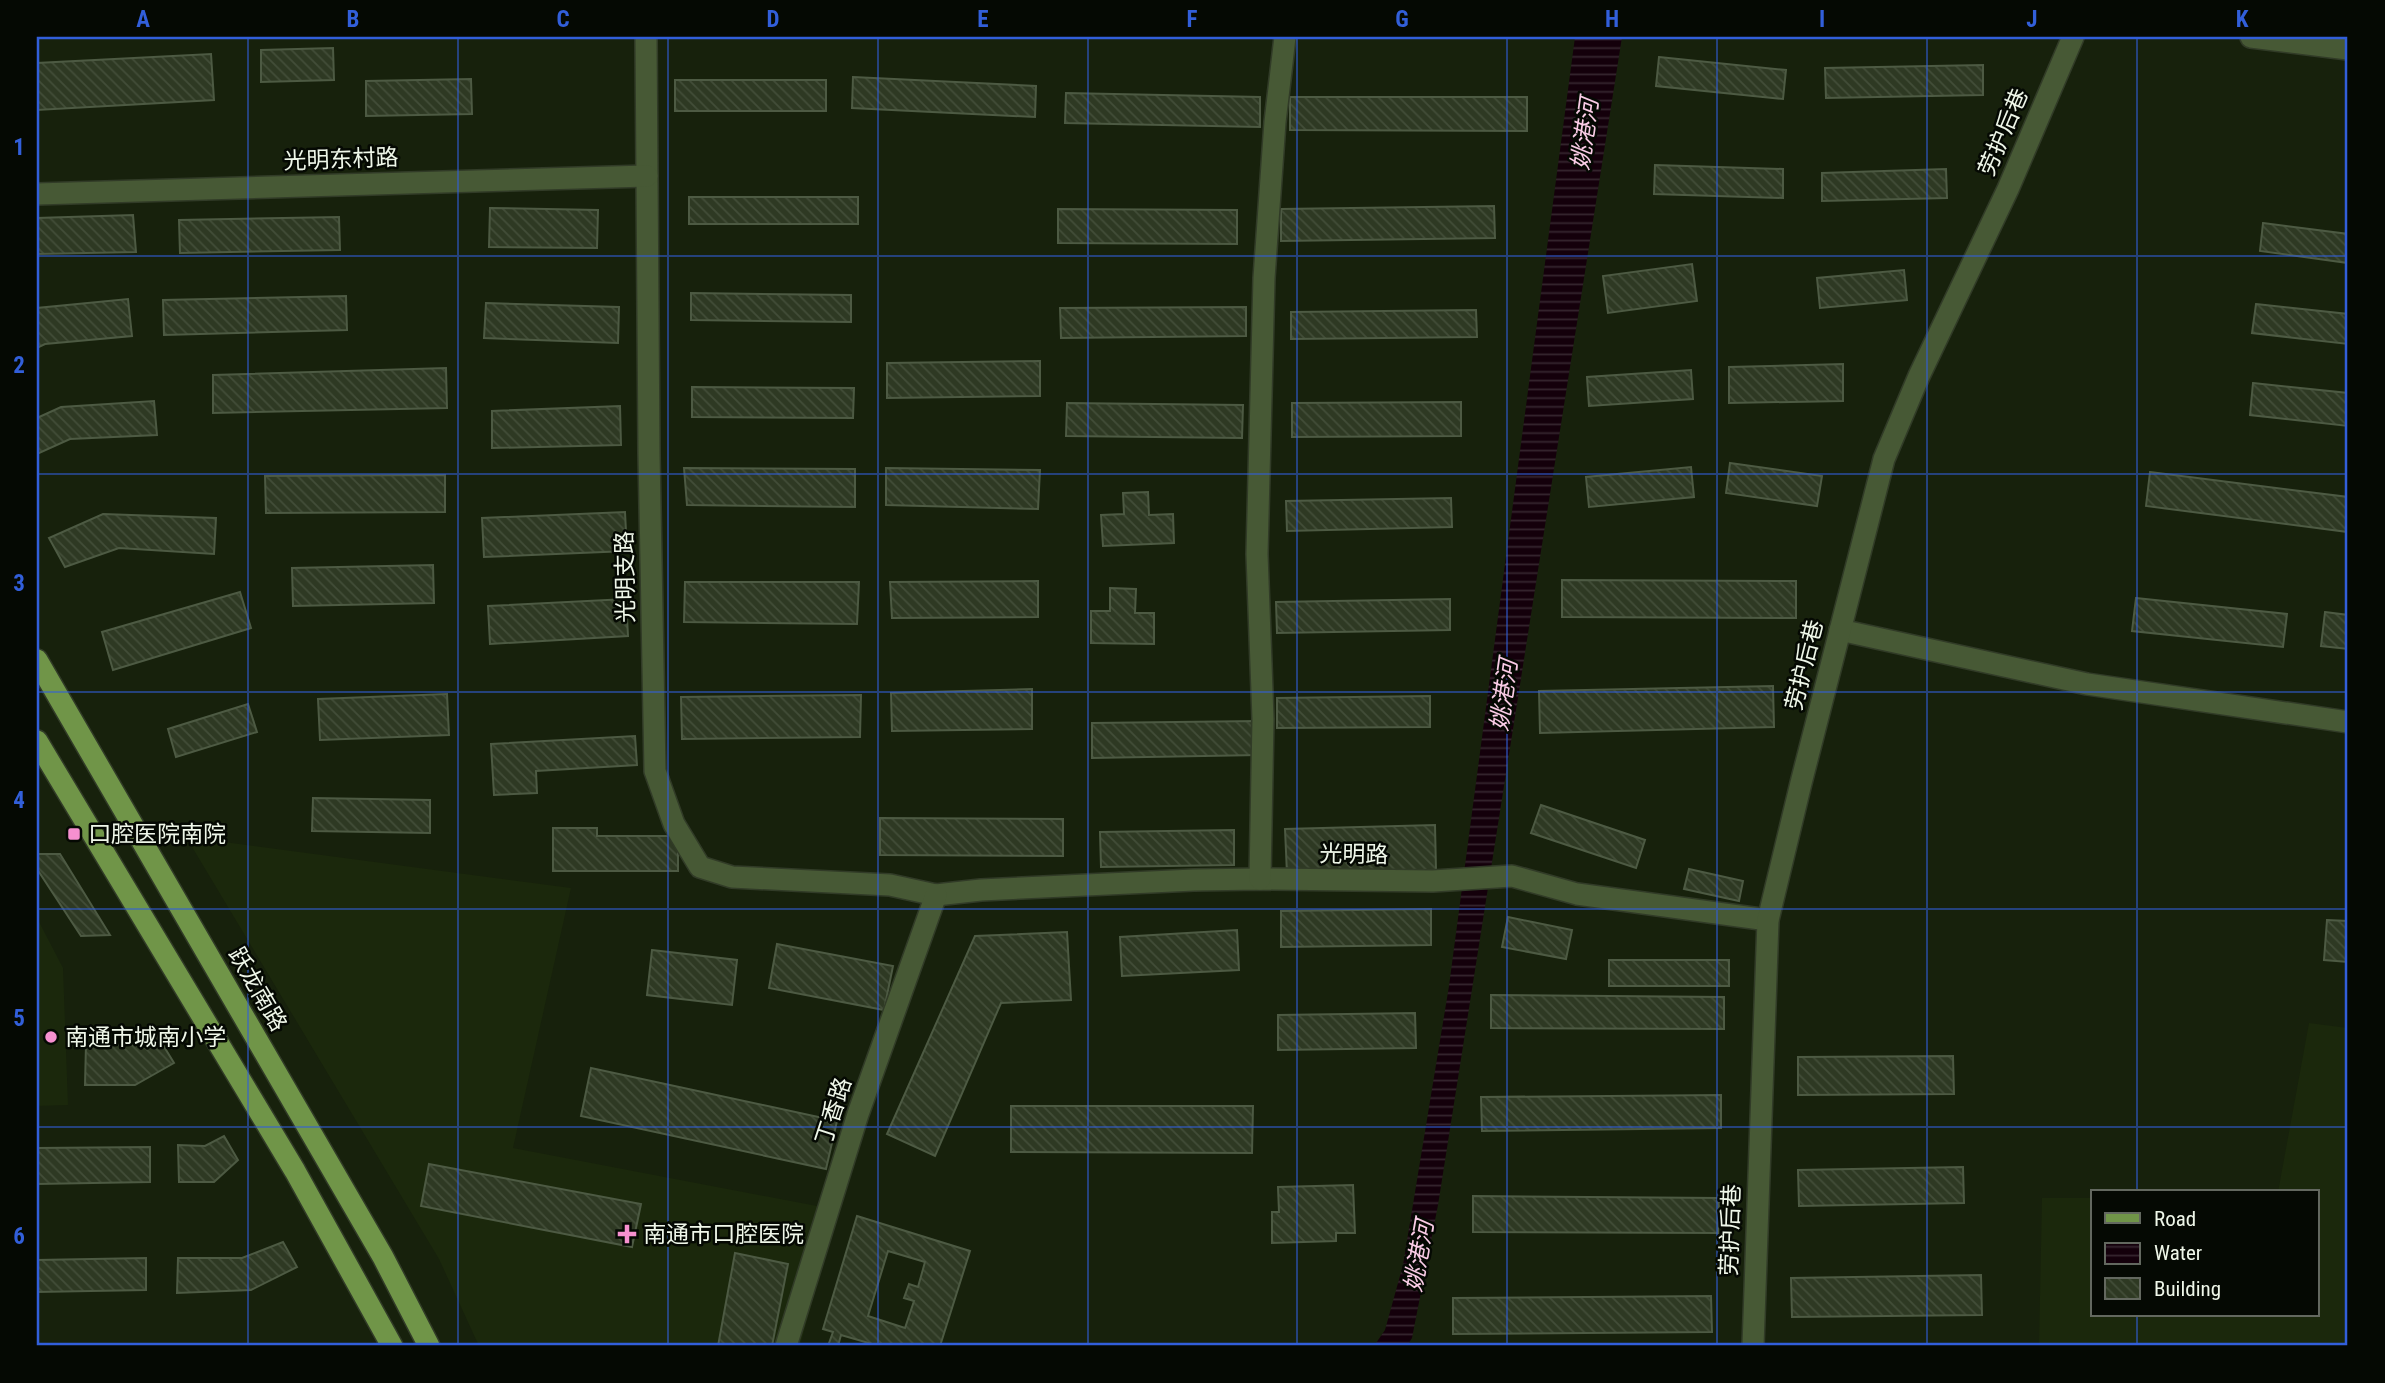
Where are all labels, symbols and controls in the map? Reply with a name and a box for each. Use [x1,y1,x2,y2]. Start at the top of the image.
text: A [136,6,150,33]
text: B [347,6,359,33]
text: C [556,6,570,33]
text: D [767,6,780,33]
text: E [977,6,989,33]
text: F [1187,6,1198,33]
text: G [1395,6,1409,33]
text: H [1605,6,1619,33]
text: I [1819,6,1825,33]
text: J [2026,6,2038,33]
text: K [2236,6,2249,33]
street label: 劳护后巷 [1973,85,2034,180]
water label: 姚港河 [1566,92,1604,172]
text: 1 [13,134,25,161]
street label: 光明东村路 [283,144,399,175]
text: 2 [13,352,25,379]
street label: 光明支路 [611,531,640,623]
text: 3 [13,570,25,597]
street label: 劳护后巷 [1780,617,1829,713]
water label: 姚港河 [1485,653,1523,733]
text: 4 [13,787,25,814]
place label: 口腔医院南院 [88,821,226,848]
marker: 口腔医院南院 [66,826,82,842]
street label: 光明路 [1319,840,1389,869]
street label: 跃龙南路 [223,943,292,1036]
text: 5 [13,1005,25,1032]
place label: 南通市城南小学 [65,1024,226,1051]
marker: 南通市城南小学 [43,1029,59,1045]
street label: 丁香路 [810,1074,857,1148]
street label: 劳护后巷 [1715,1184,1746,1276]
legend [2091,1190,2318,1316]
text: Road [2154,1207,2196,1231]
water label: 姚港河 [1399,1214,1440,1294]
place label: 南通市口腔医院 [643,1221,804,1248]
text: 6 [13,1223,25,1250]
marker: 南通市口腔医院 [617,1224,637,1244]
text: Water [2154,1241,2202,1265]
text: Building [2154,1277,2221,1301]

